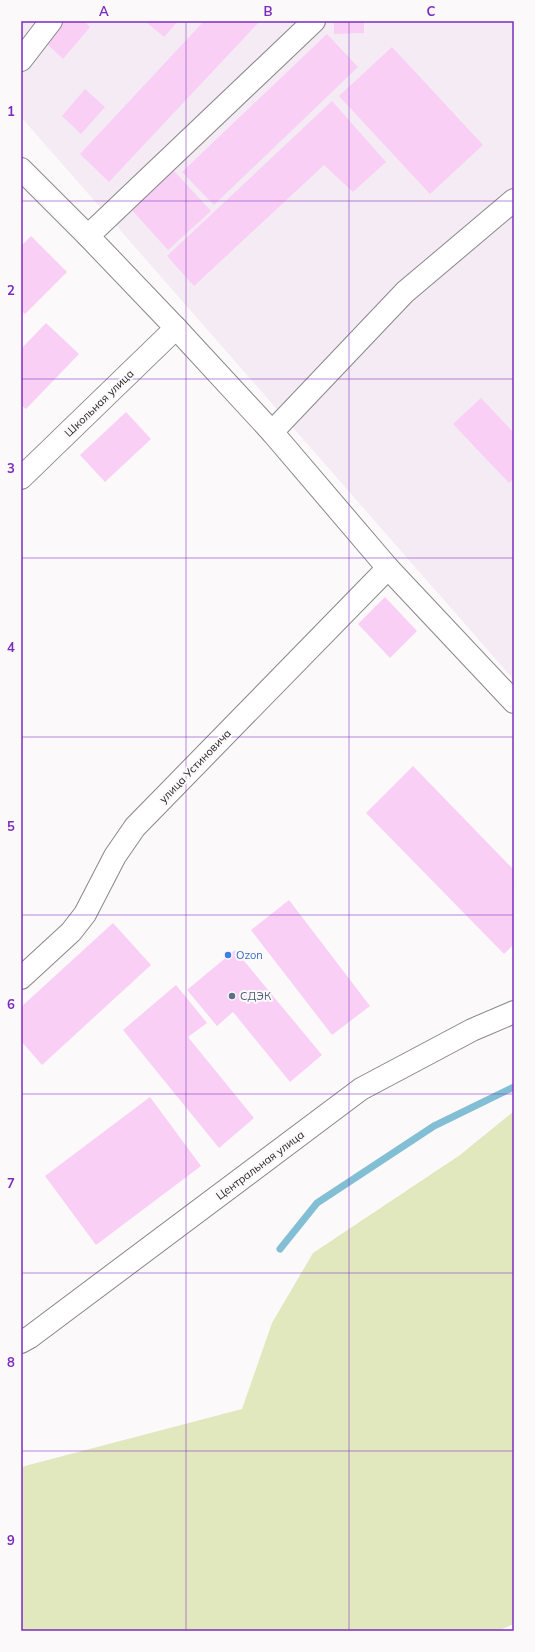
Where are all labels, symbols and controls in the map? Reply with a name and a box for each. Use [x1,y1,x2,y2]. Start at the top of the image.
text: A [99,3,109,19]
text: B [264,3,273,19]
text: C [427,3,436,19]
text: 1 [7,103,15,119]
text: 2 [7,282,15,298]
street label: Школьная улица [61,366,137,440]
text: 3 [7,460,15,476]
text: 4 [7,639,15,655]
street label: улица Устиновича [156,726,234,806]
text: 5 [7,818,15,834]
place label: Ozon [236,948,263,962]
marker: Ozon [223,950,233,960]
place label: СДЭК [240,989,272,1003]
marker: СДЭК [227,991,237,1001]
text: 6 [7,996,15,1012]
street label: Центральная улица [213,1127,307,1203]
text: 7 [7,1175,15,1191]
text: 8 [7,1354,15,1370]
text: 9 [7,1532,15,1548]

